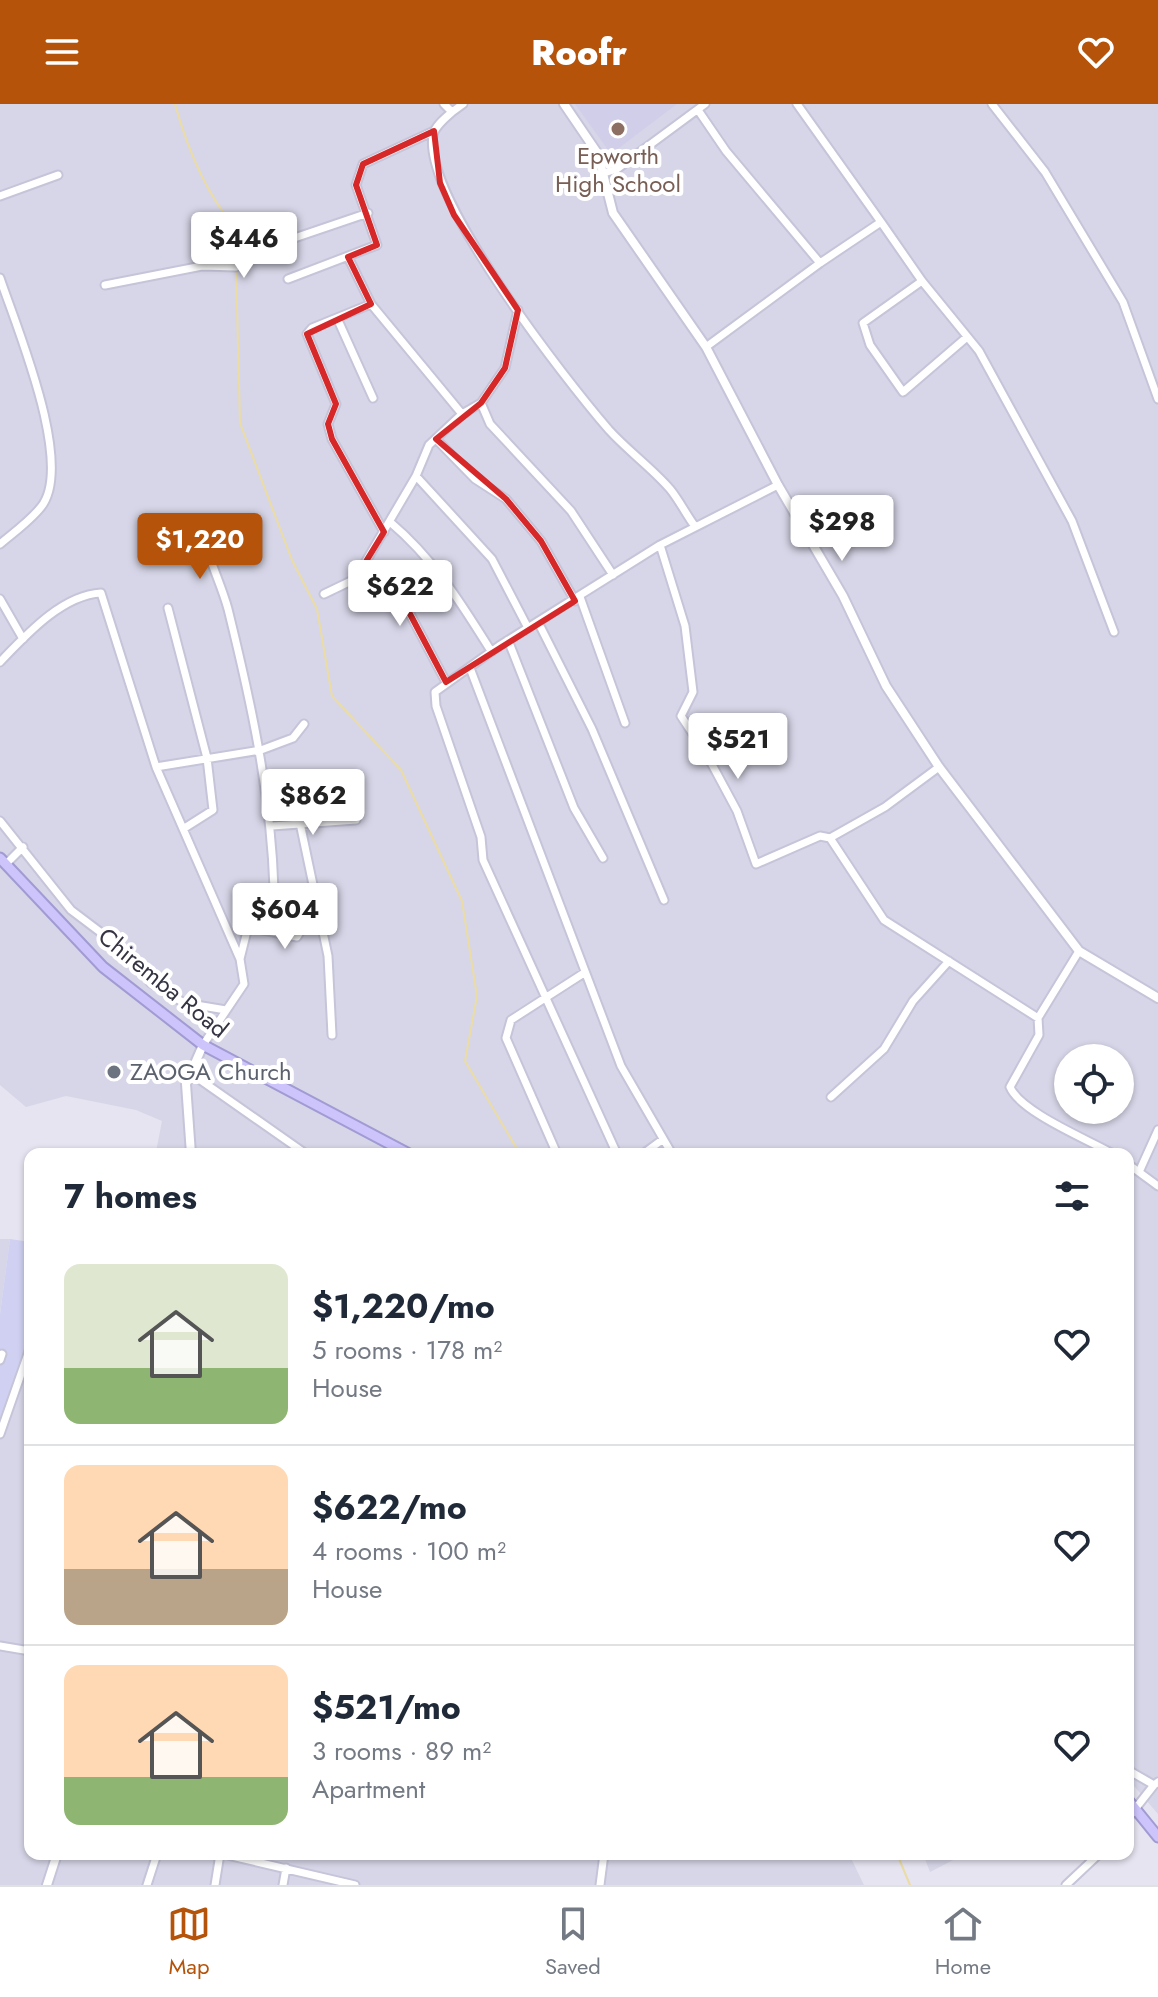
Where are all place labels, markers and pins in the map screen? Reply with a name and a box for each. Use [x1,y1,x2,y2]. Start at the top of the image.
marker: Epworth High School [609,120,627,138]
place label: Epworth High School [555,138,681,201]
pin: $446 [197,212,291,280]
pin: $298 [795,495,889,563]
pin: $1,220 [135,513,265,581]
pin: $622 [353,560,447,628]
pin: $521 [691,713,785,781]
pin: $862 [266,769,360,837]
pin: $604 [238,883,332,951]
place label: ZAOGA Church [130,1054,292,1089]
marker: ZAOGA Church [105,1063,123,1081]

